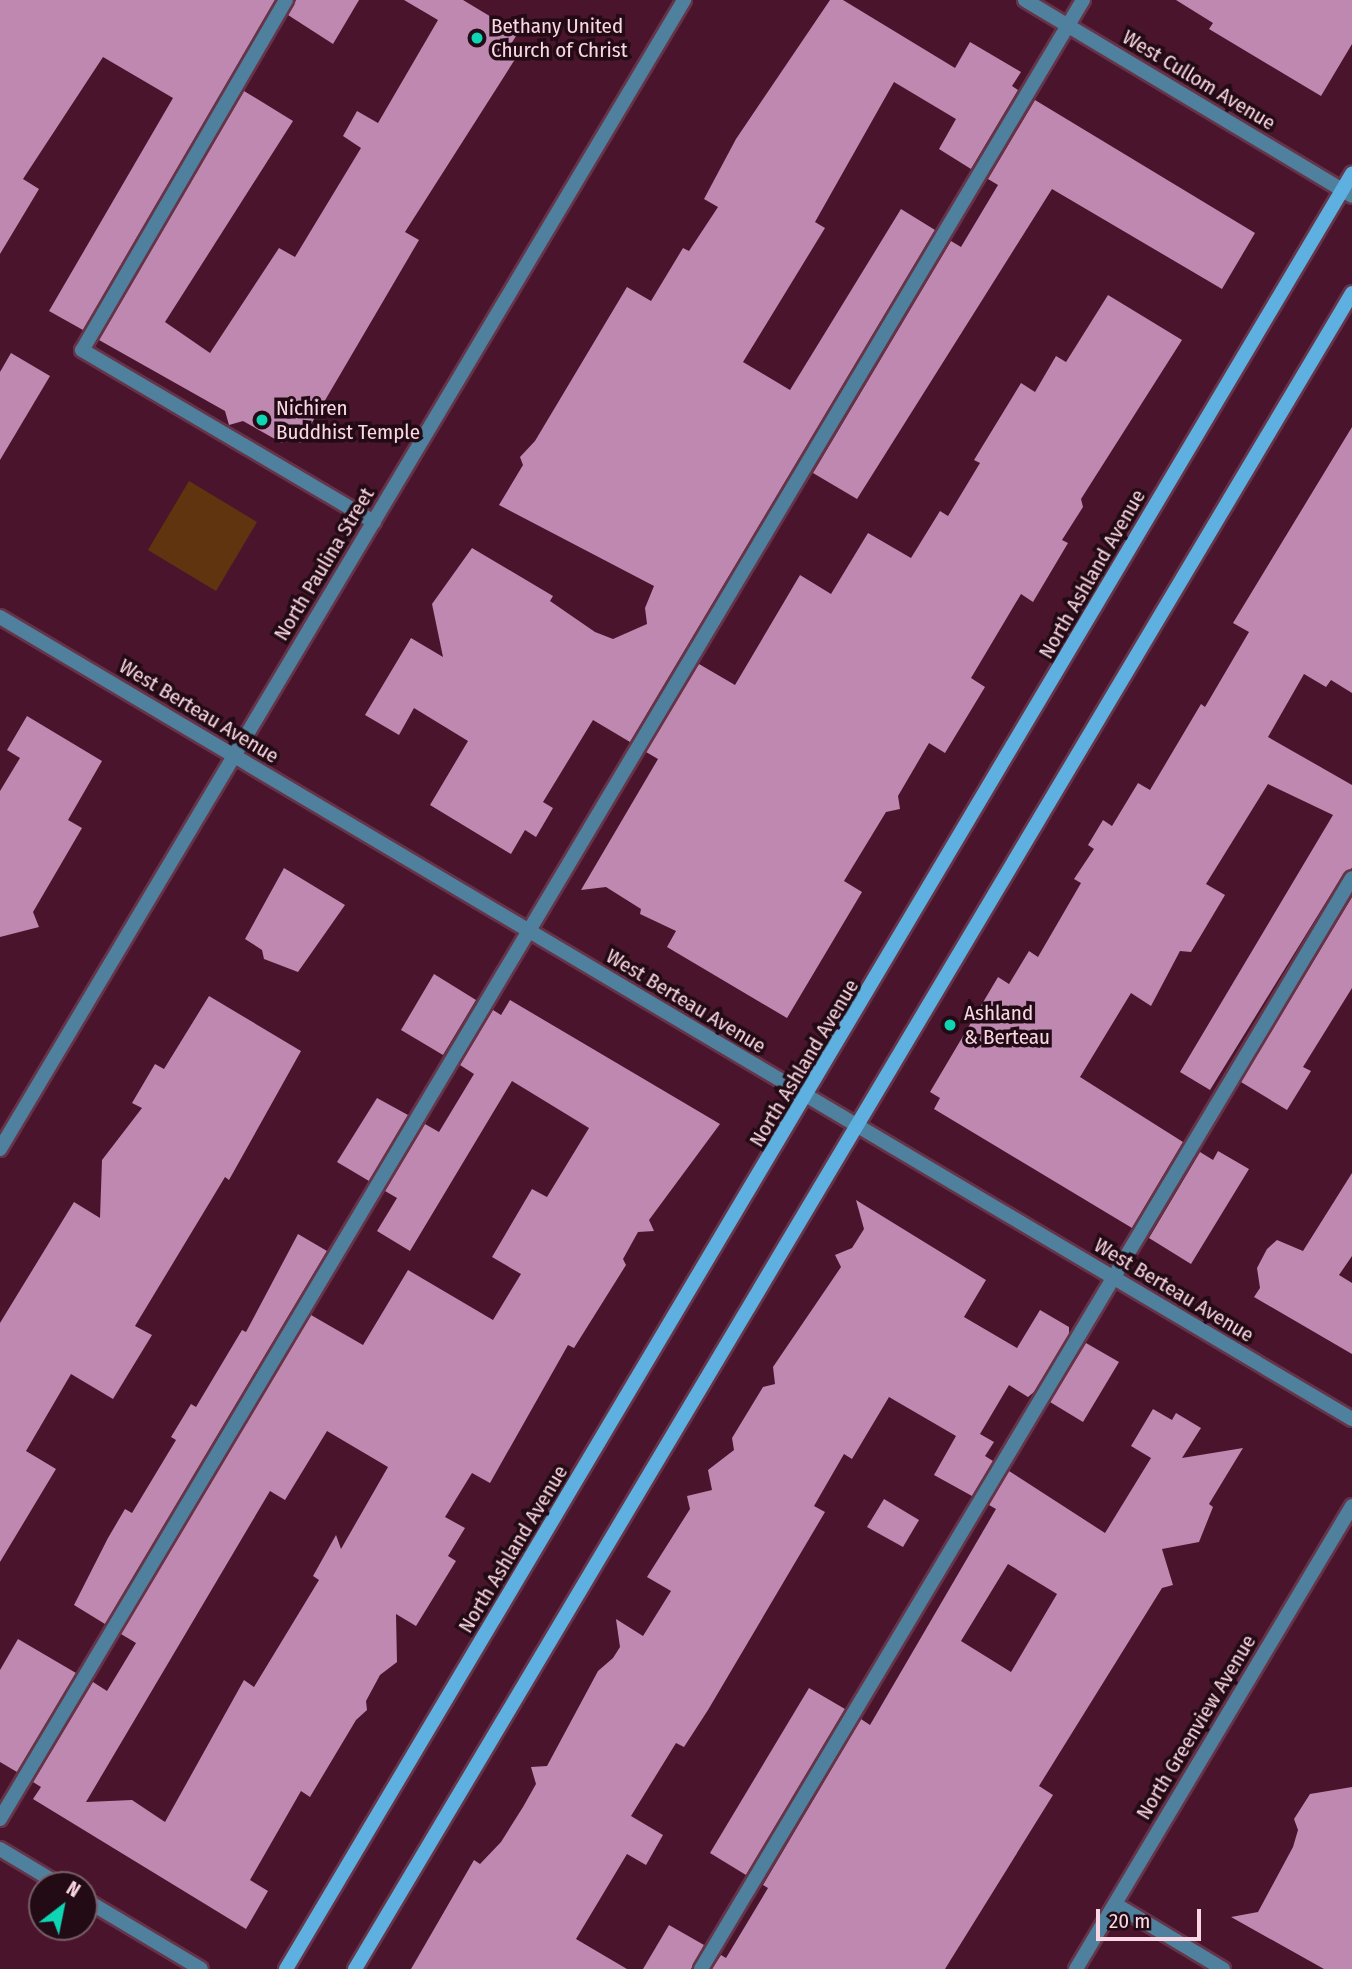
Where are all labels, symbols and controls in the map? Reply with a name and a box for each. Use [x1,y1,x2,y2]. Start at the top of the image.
place label: Bethany United Church of Christ [491,13,628,63]
street label: West Cullom Avenue [1118,24,1280,136]
marker: Bethany United Church of Christ [469,30,485,46]
place label: Nichiren Buddhist Temple [276,395,420,445]
marker: Nichiren Buddhist Temple [254,412,270,428]
street label: North Paulina Street [268,483,380,645]
street label: North Ashland Avenue [1033,485,1151,663]
street label: West Berteau Avenue [115,653,283,769]
street label: West Berteau Avenue [602,943,770,1059]
street label: North Ashland Avenue [744,975,864,1151]
place label: Ashland & Berteau [964,1000,1050,1050]
marker: Ashland & Berteau [942,1017,958,1033]
street label: West Berteau Avenue [1090,1232,1258,1348]
street label: North Ashland Avenue [453,1461,573,1637]
street label: North Greenview Avenue [1131,1630,1261,1824]
north arrow [28,1871,98,1941]
text: N [62,1877,84,1902]
scale bar [1100,1896,1205,1940]
text: 20 m [1109,1908,1150,1934]

